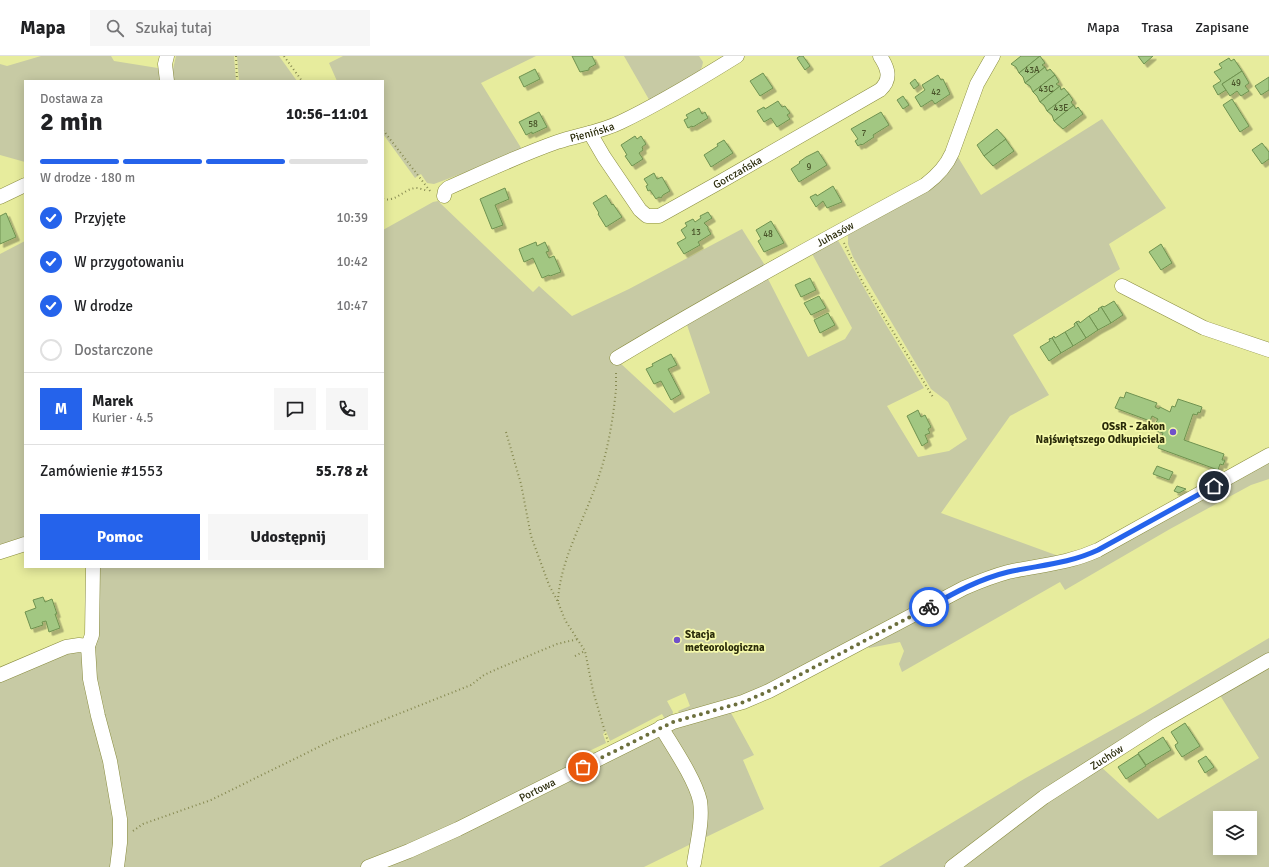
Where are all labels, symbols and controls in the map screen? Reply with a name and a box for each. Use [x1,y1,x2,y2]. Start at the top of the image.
search box [90,10,370,46]
text: Mapa [20,16,66,40]
icon: search [104,17,126,39]
text: Szukaj tutaj [136,19,212,37]
text: Mapa [1087,19,1120,36]
text: Trasa [1142,19,1173,36]
text: Zapisane [1195,19,1249,36]
house number: 43A [1024,65,1040,76]
house number: 49 [1231,78,1241,89]
house number: 43C [1038,84,1054,95]
house number: 42 [931,87,941,98]
text: Dostawa za [40,91,103,107]
house number: 43E [1054,103,1068,114]
text: 10:56–11:01 [286,105,368,123]
text: 2 min [40,106,103,138]
house number: 58 [528,119,538,130]
street label: Pienińska [568,120,617,145]
house number: 7 [862,128,867,139]
street label: Gorczańska [711,153,765,192]
house number: 9 [807,162,812,173]
text: W drodze · 180 m [40,170,135,186]
icon: check [40,207,62,229]
text: Przyjęte [74,209,126,227]
text: 10:39 [336,210,368,226]
street label: Juhasów [814,219,856,250]
house number: 13 [691,227,701,238]
house number: 48 [763,229,773,240]
icon: check [40,251,62,273]
text: W przygotowaniu [74,253,184,271]
text: 10:42 [336,254,368,270]
icon: check [40,295,62,317]
text: W drodze [74,297,133,315]
text: 10:47 [336,298,368,314]
text: Dostarczone [74,341,153,359]
button: chat [274,388,316,430]
button: phone [326,388,368,430]
text: Marek [92,392,133,410]
text: M [55,400,67,418]
text: Kurier · 4.5 [92,410,154,426]
place label: OSsR - Zakon Najświętszego Odkupiciela [1036,420,1165,446]
marker: OSsR - Zakon Najświętszego Odkupiciela [1168,427,1178,437]
text: Zamówienie #1553 [40,462,163,480]
text: 55.78 zł [316,462,368,480]
pin [1197,469,1231,503]
icon: home [1203,475,1225,497]
button: Pomoc [40,514,200,560]
button: Udostępnij [208,514,368,560]
courier [909,587,949,627]
icon: bike [918,596,940,618]
place label: Stacja meteorologiczna [685,628,765,654]
marker: Stacja meteorologiczna [672,635,682,645]
street label: Zuchów [1088,742,1126,773]
pin [566,750,600,784]
icon: bag [572,756,594,778]
street label: Portowa [517,775,558,805]
map controls [1213,811,1257,855]
button: layers [1213,811,1257,855]

